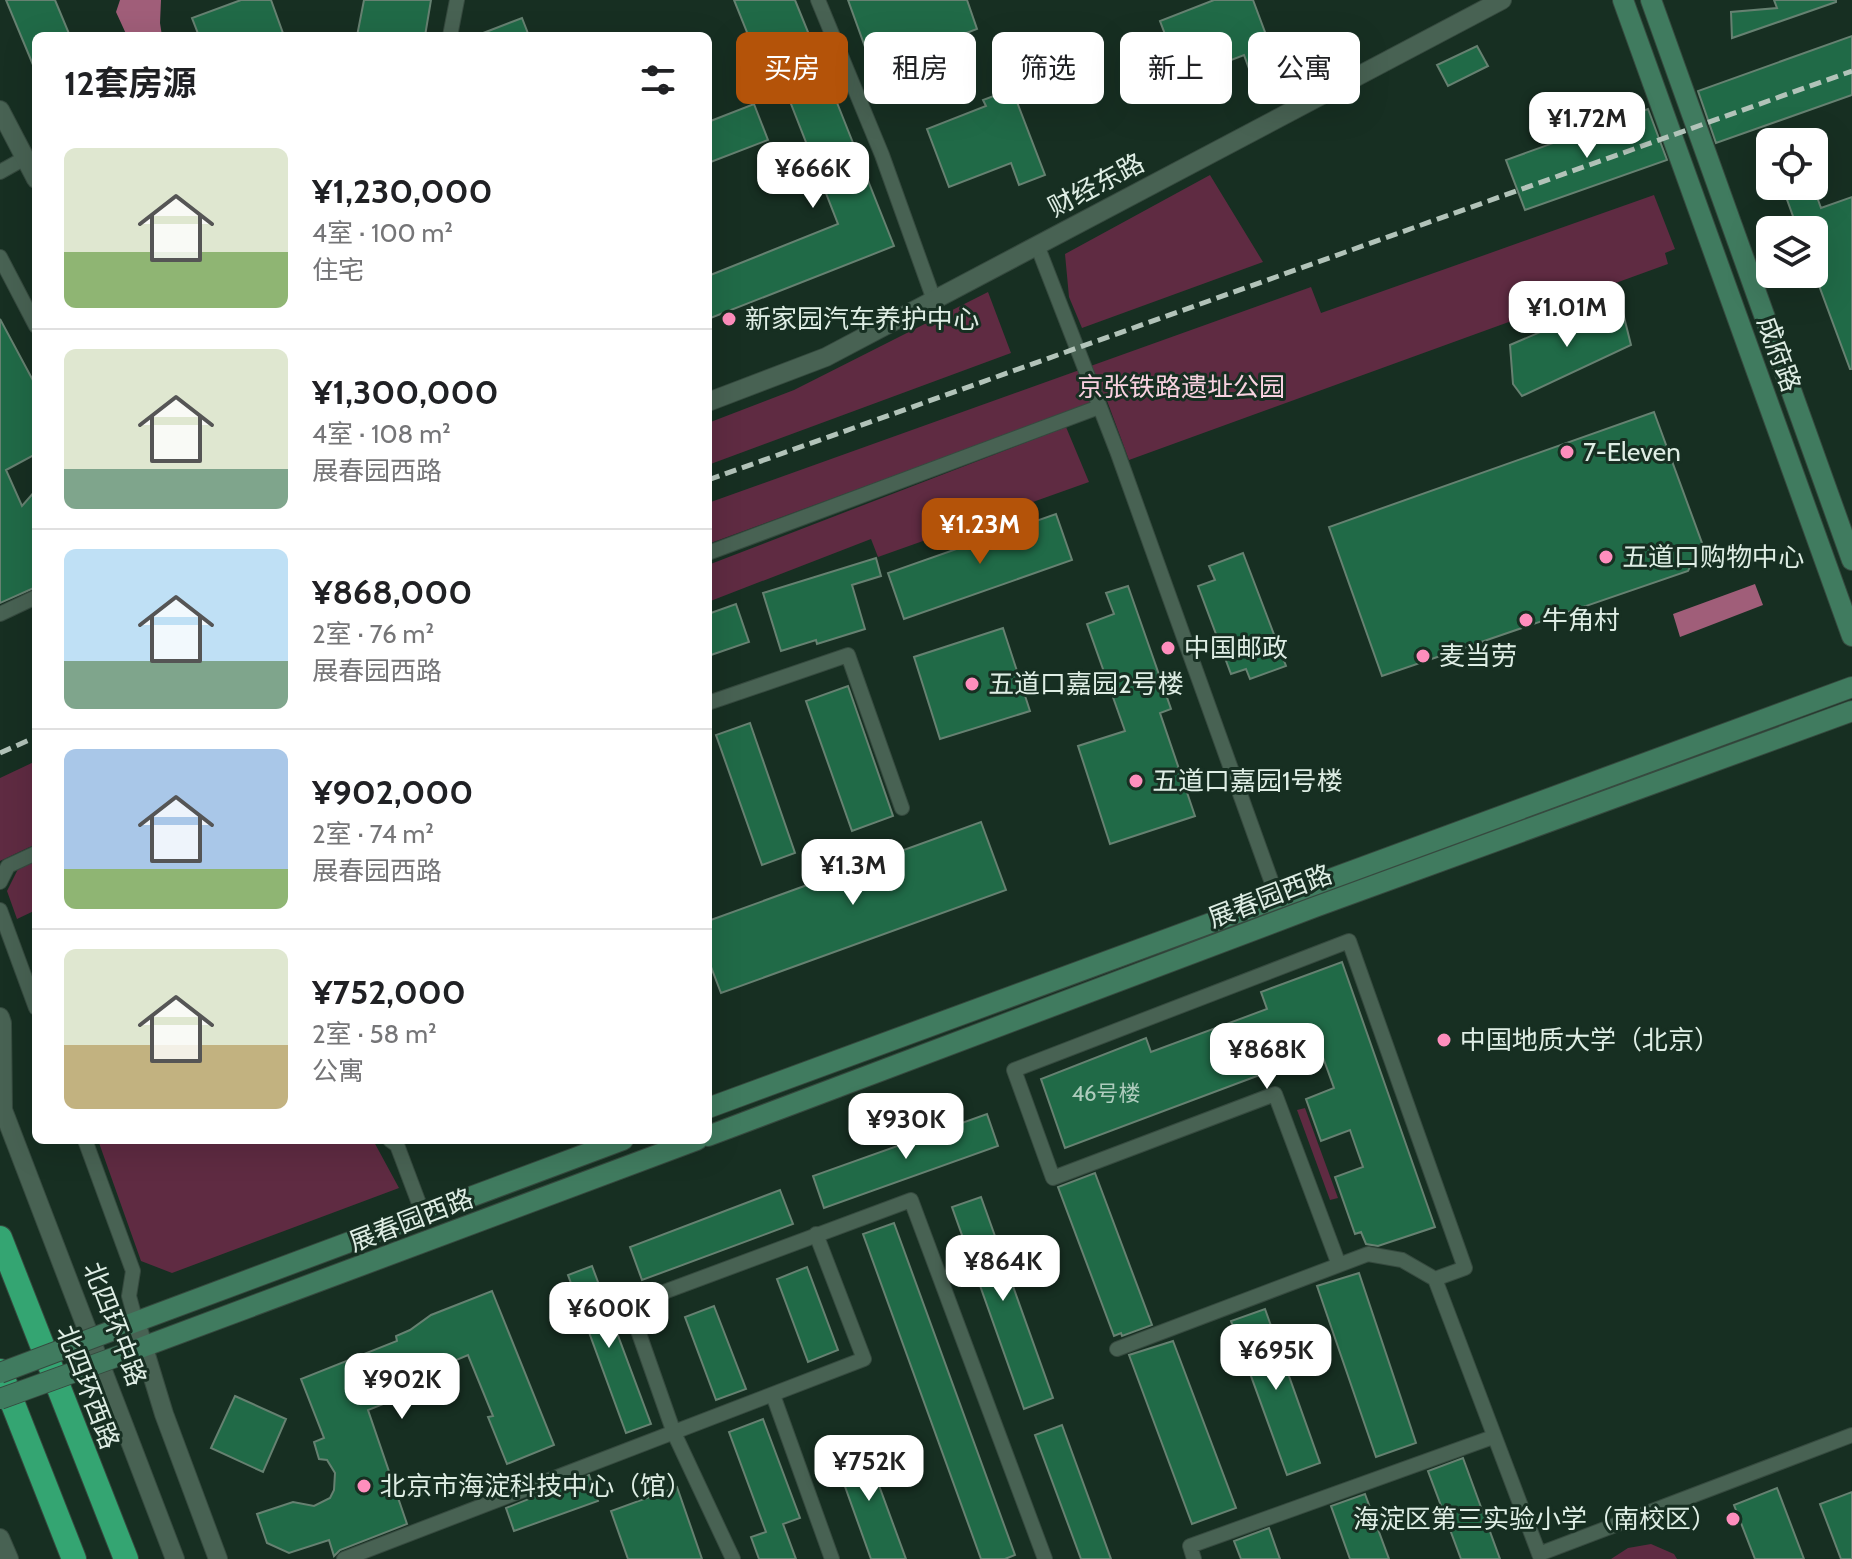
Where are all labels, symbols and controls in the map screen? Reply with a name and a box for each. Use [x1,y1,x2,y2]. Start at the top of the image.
chip: 买房 [736,32,848,104]
chip: 租房 [864,32,976,104]
chip: 筛选 [992,32,1104,104]
chip: 新上 [1120,32,1232,104]
chip: 公寓 [1248,32,1360,104]
icon: filters [636,58,680,102]
text: 12套房源 [64,62,197,104]
pin: ¥1.72M [1522,92,1652,160]
text: ¥1.72M [1547,102,1627,134]
map controls [1756,128,1828,288]
button: locate [1756,128,1828,200]
pin: ¥666K [757,142,869,210]
street label: 财经东路 [1043,146,1149,224]
text: ¥666K [775,152,851,184]
text: ¥1,230,000 [312,170,493,212]
icon: home [128,180,224,276]
button: layers [1756,216,1828,288]
text: 4室 · 100 m² [312,217,453,249]
text: 住宅 [312,254,364,286]
pin: ¥1.01M [1502,281,1632,349]
text: ¥1.01M [1527,291,1607,323]
place label: 新家园汽车养护中心 [745,303,979,335]
marker: 新家园汽车养护中心 [720,310,738,328]
street label: 成府路 [1751,312,1807,396]
text: ¥1,300,000 [312,371,499,413]
park label: 京张铁路遗址公园 [1077,371,1285,403]
icon: home [128,381,224,477]
text: 4室 · 108 m² [312,418,451,450]
place label: 7-Eleven [1583,436,1681,468]
marker: 7-Eleven [1558,443,1576,461]
text: 展春园西路 [312,455,442,487]
pin: ¥1.23M [915,498,1045,566]
text: ¥1.23M [940,508,1020,540]
place label: 五道口购物中心 [1622,541,1804,573]
marker: 五道口购物中心 [1597,548,1615,566]
text: ¥868,000 [312,571,472,613]
icon: home [128,581,224,677]
place label: 牛角村 [1542,604,1620,636]
marker: 牛角村 [1517,611,1535,629]
text: 2室 · 76 m² [312,618,434,650]
place label: 中国邮政 [1184,632,1288,664]
marker: 中国邮政 [1159,639,1177,657]
place label: 麦当劳 [1439,640,1517,672]
marker: 麦当劳 [1414,647,1432,665]
text: 展春园西路 [312,655,442,687]
place label: 五道口嘉园2号楼 [988,668,1184,700]
marker: 五道口嘉园2号楼 [963,675,981,693]
place label: 五道口嘉园1号楼 [1152,765,1342,797]
text: ¥902,000 [312,771,473,813]
marker: 五道口嘉园1号楼 [1127,772,1145,790]
icon: home [128,781,224,877]
text: 2室 · 74 m² [312,818,434,850]
pin: ¥1.3M [797,839,909,907]
text: ¥1.3M [820,849,886,881]
text: 展春园西路 [312,855,442,887]
street label: 展春园西路 [1204,858,1336,934]
text: ¥752,000 [312,971,466,1013]
icon: home [128,981,224,1077]
text: 2室 · 58 m² [312,1018,437,1050]
pin: ¥868K [1211,1023,1323,1091]
place label: 中国地质大学（北京） [1460,1024,1720,1056]
marker: 中国地质大学（北京） [1435,1031,1453,1049]
text: ¥868K [1228,1033,1306,1065]
text: 公寓 [312,1055,364,1087]
house number: 46号楼 [1071,1080,1141,1107]
pin: ¥930K [850,1093,962,1161]
text: ¥930K [867,1103,946,1135]
street label: 展春园西路 [345,1182,477,1258]
pin: ¥864K [947,1235,1059,1303]
text: ¥864K [964,1245,1042,1277]
street label: 北四环中路 [77,1258,153,1390]
pin: ¥600K [553,1282,665,1350]
text: ¥600K [567,1292,651,1324]
street label: 北四环西路 [50,1321,126,1453]
pin: ¥695K [1220,1324,1332,1392]
text: ¥695K [1238,1334,1314,1366]
pin: ¥902K [346,1353,458,1421]
text: ¥902K [363,1363,441,1395]
pin: ¥752K [813,1435,925,1503]
text: ¥752K [833,1445,905,1477]
place label: 北京市海淀科技中心（馆） [380,1470,692,1502]
marker: 北京市海淀科技中心（馆） [355,1477,373,1495]
place label: 海淀区第三实验小学（南校区） [1353,1503,1717,1535]
marker: 海淀区第三实验小学（南校区） [1724,1510,1742,1528]

